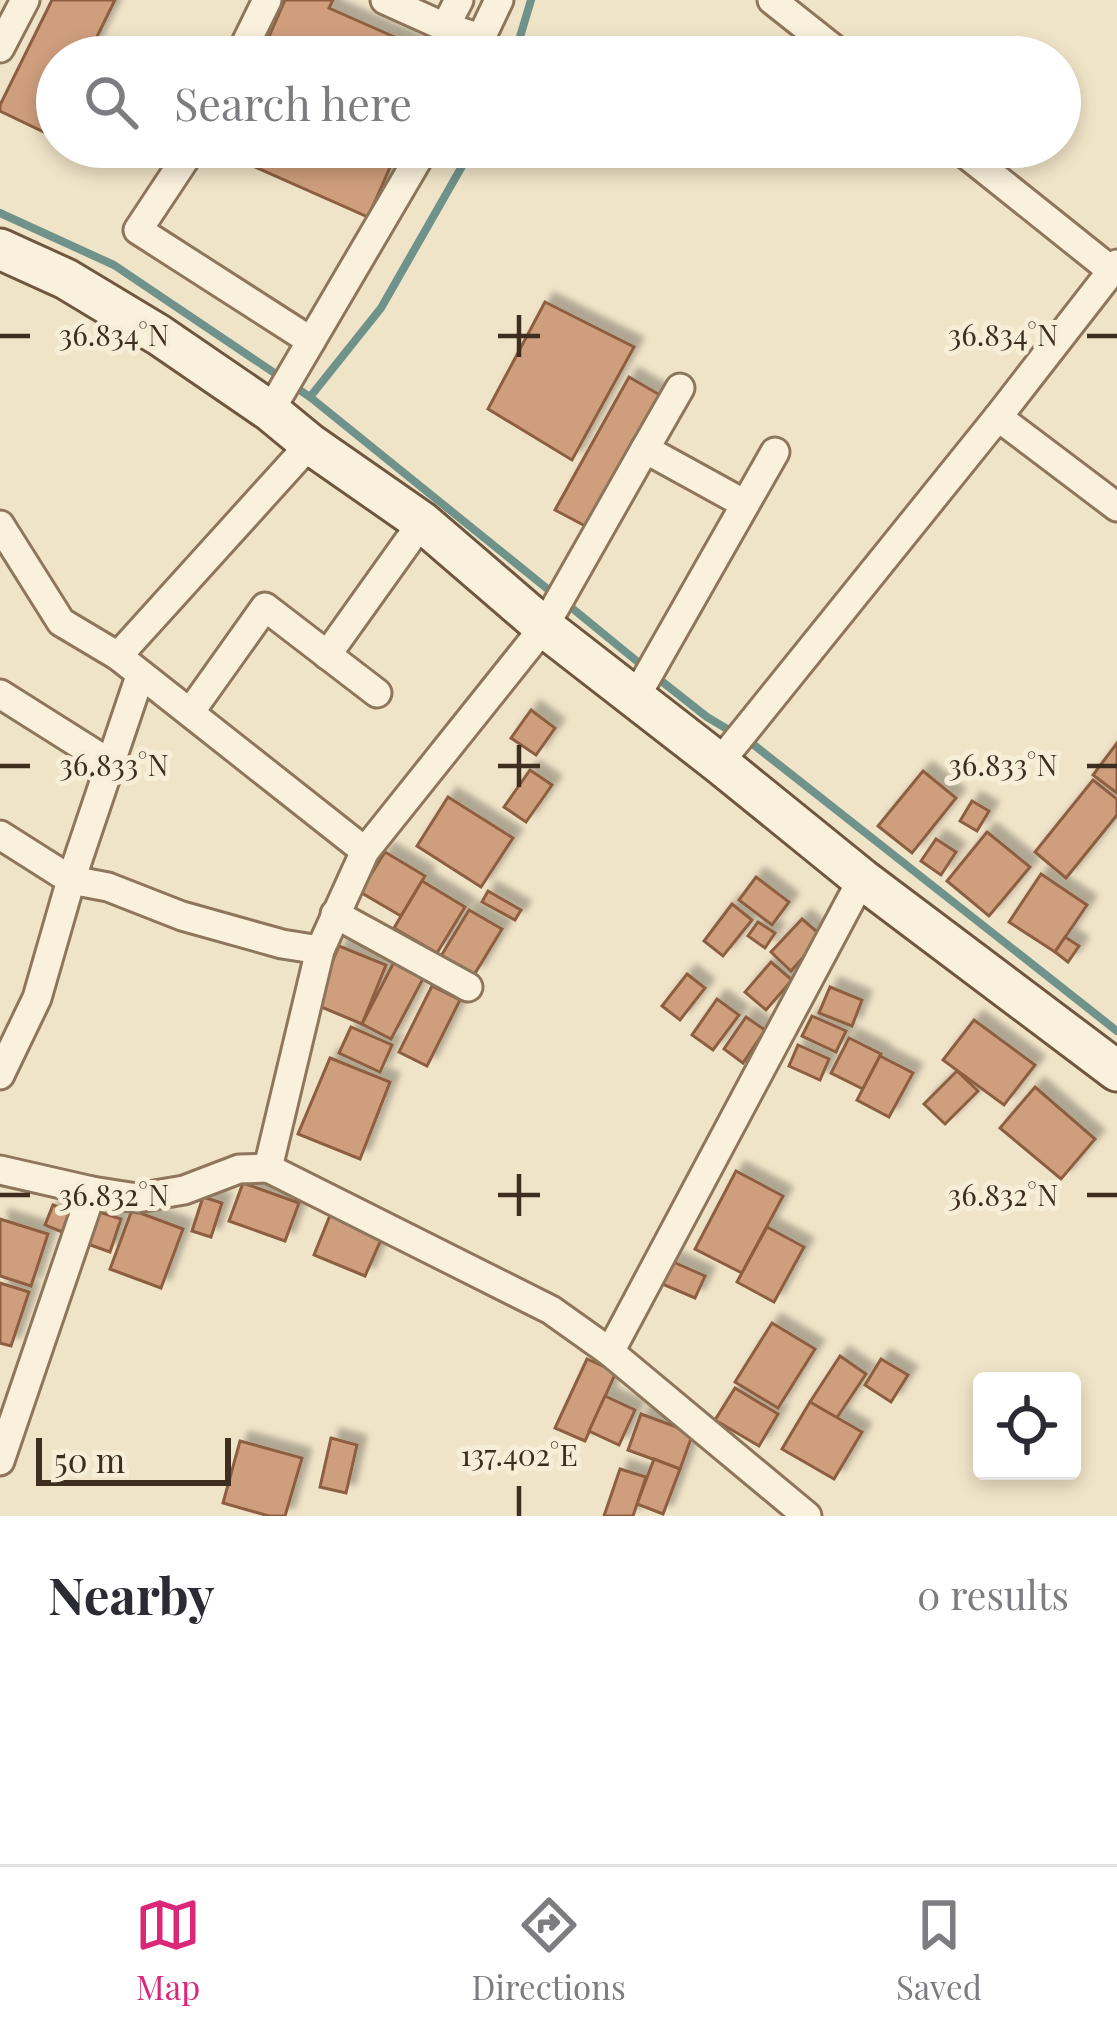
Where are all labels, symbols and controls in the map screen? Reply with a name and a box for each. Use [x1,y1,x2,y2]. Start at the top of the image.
search box [36,36,1081,168]
icon: search [78,69,144,135]
text: Search here [174,72,412,132]
text: 36.834°N [59,314,169,354]
text: 36.834°N [948,314,1058,354]
text: 36.833°N [59,744,169,784]
text: 36.833°N [948,744,1058,784]
text: 36.832°N [59,1174,169,1214]
text: 36.832°N [948,1174,1058,1214]
map controls [973,1372,1081,1480]
button: locate [973,1372,1081,1480]
scale bar [36,1432,231,1485]
text: 137.402°E [460,1434,578,1474]
text: 50 m [54,1437,125,1481]
text: Nearby [48,1560,214,1628]
text: 0 results [917,1568,1069,1620]
tab: Map [135,1892,201,2008]
tab: Directions [471,1892,626,2008]
tab: Saved [896,1892,982,2008]

